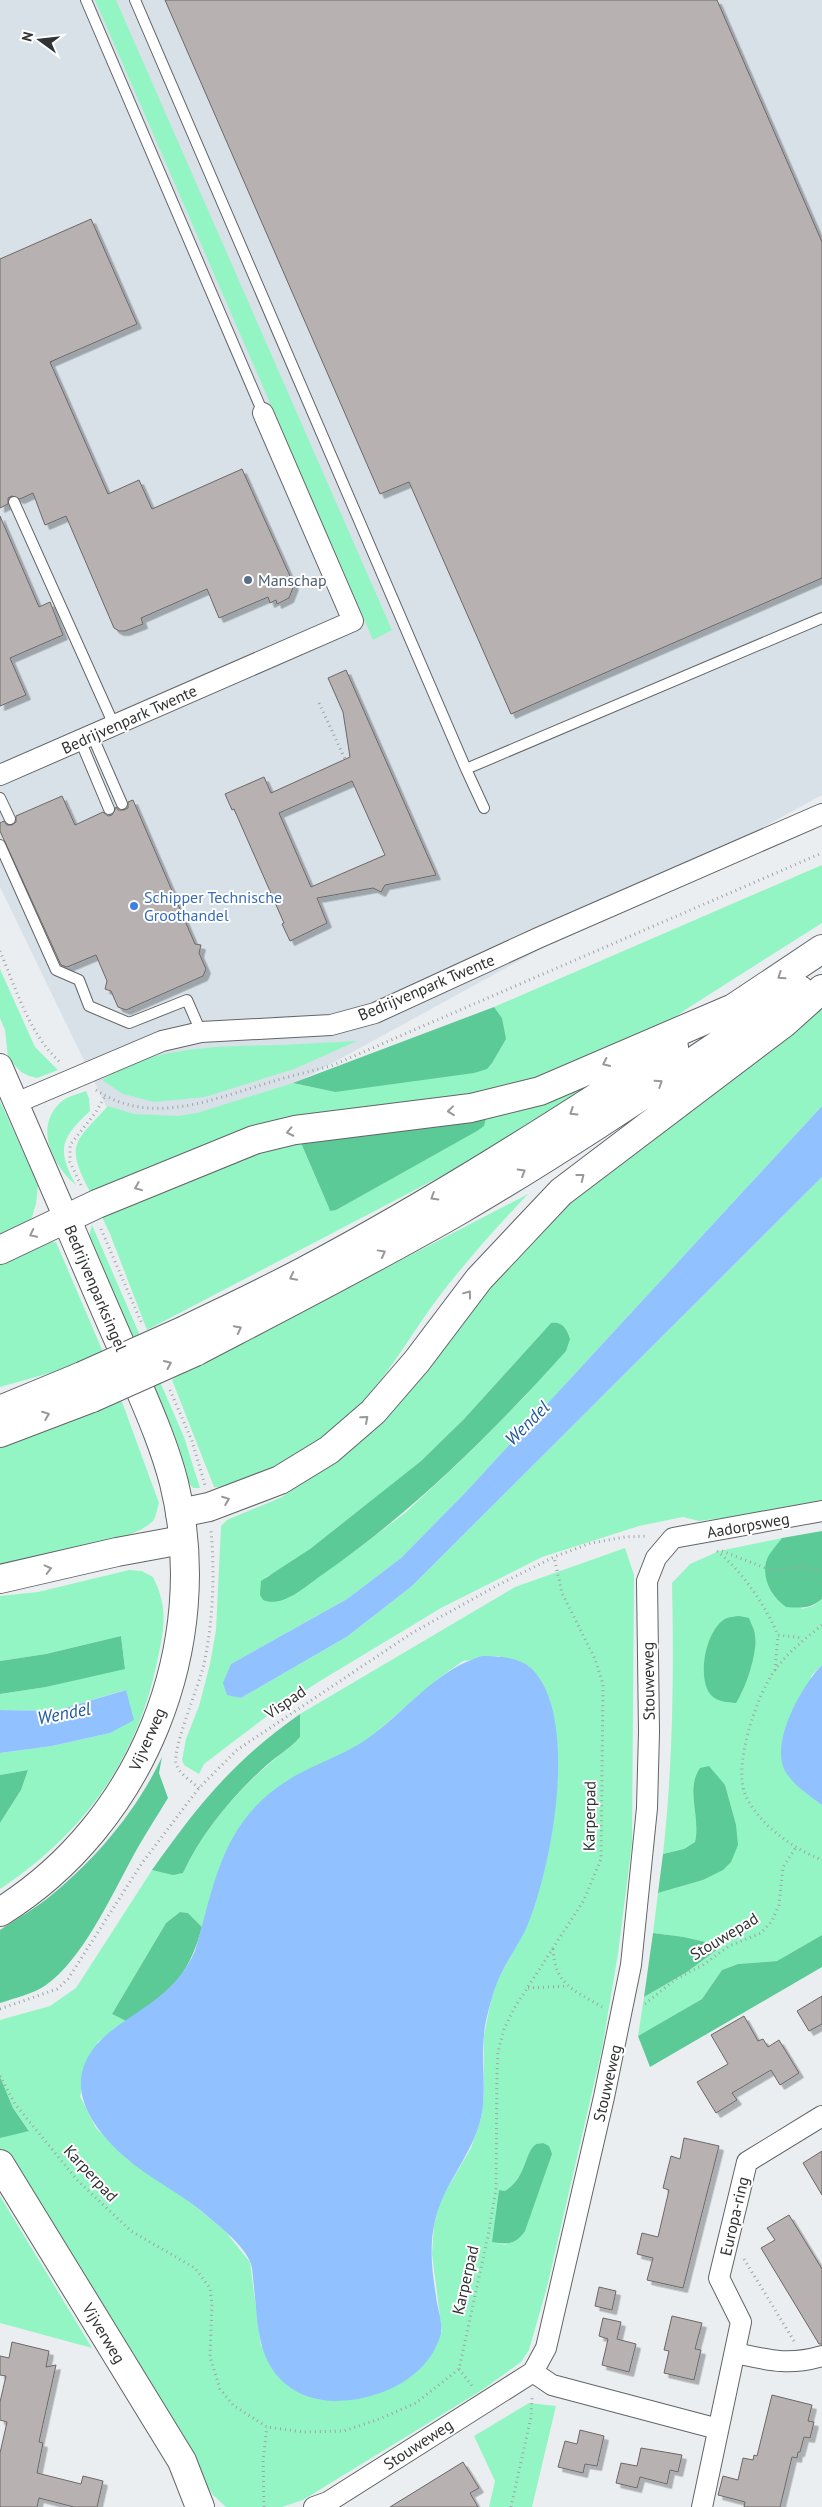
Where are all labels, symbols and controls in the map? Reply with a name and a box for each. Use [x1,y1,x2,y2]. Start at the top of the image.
north arrow [15,15,65,65]
text: N [18,30,37,43]
place label: Manschap [258,570,327,590]
marker: Manschap [242,574,254,586]
street label: Bedrijvenpark Twente [58,680,200,758]
place label: Schipper Technische Groothandel [144,887,282,925]
marker: Schipper Technische Groothandel [128,900,140,912]
street label: Bedrijvenpark Twente [355,949,497,1025]
one-way arrow [778,969,787,979]
one-way arrow [602,1057,611,1068]
one-way arrow [653,1080,662,1090]
one-way arrow [447,1105,455,1116]
one-way arrow [569,1106,578,1116]
one-way arrow [286,1126,295,1137]
one-way arrow [517,1168,526,1178]
one-way arrow [575,1174,584,1182]
one-way arrow [134,1181,143,1192]
one-way arrow [431,1191,440,1201]
street label: Bedrijvenparksingel [60,1222,132,1355]
one-way arrow [29,1228,38,1238]
one-way arrow [376,1249,385,1259]
one-way arrow [289,1271,298,1281]
one-way arrow [463,1291,471,1300]
one-way arrow [233,1325,242,1335]
one-way arrow [163,1359,172,1370]
water label: Wendel [500,1396,554,1450]
one-way arrow [41,1411,49,1421]
one-way arrow [359,1416,368,1424]
one-way arrow [222,1496,230,1506]
street label: Aadorpsweg [705,1508,791,1542]
one-way arrow [43,1564,52,1575]
street label: Stouweweg [637,1642,659,1720]
street label: Vispad [260,1681,309,1724]
water label: Wendel [35,1697,93,1729]
street label: Vijverweg [124,1704,170,1775]
street label: Karperpad [578,1781,600,1851]
street label: Stouwepad [686,1908,762,1964]
street label: Stouweweg [588,2042,626,2124]
street label: Karperpad [60,2141,122,2205]
street label: Europa-ring [715,2174,753,2258]
street label: Karperpad [447,2244,483,2316]
street label: Vijverweg [78,2298,130,2367]
street label: Stouweweg [380,2414,456,2474]

